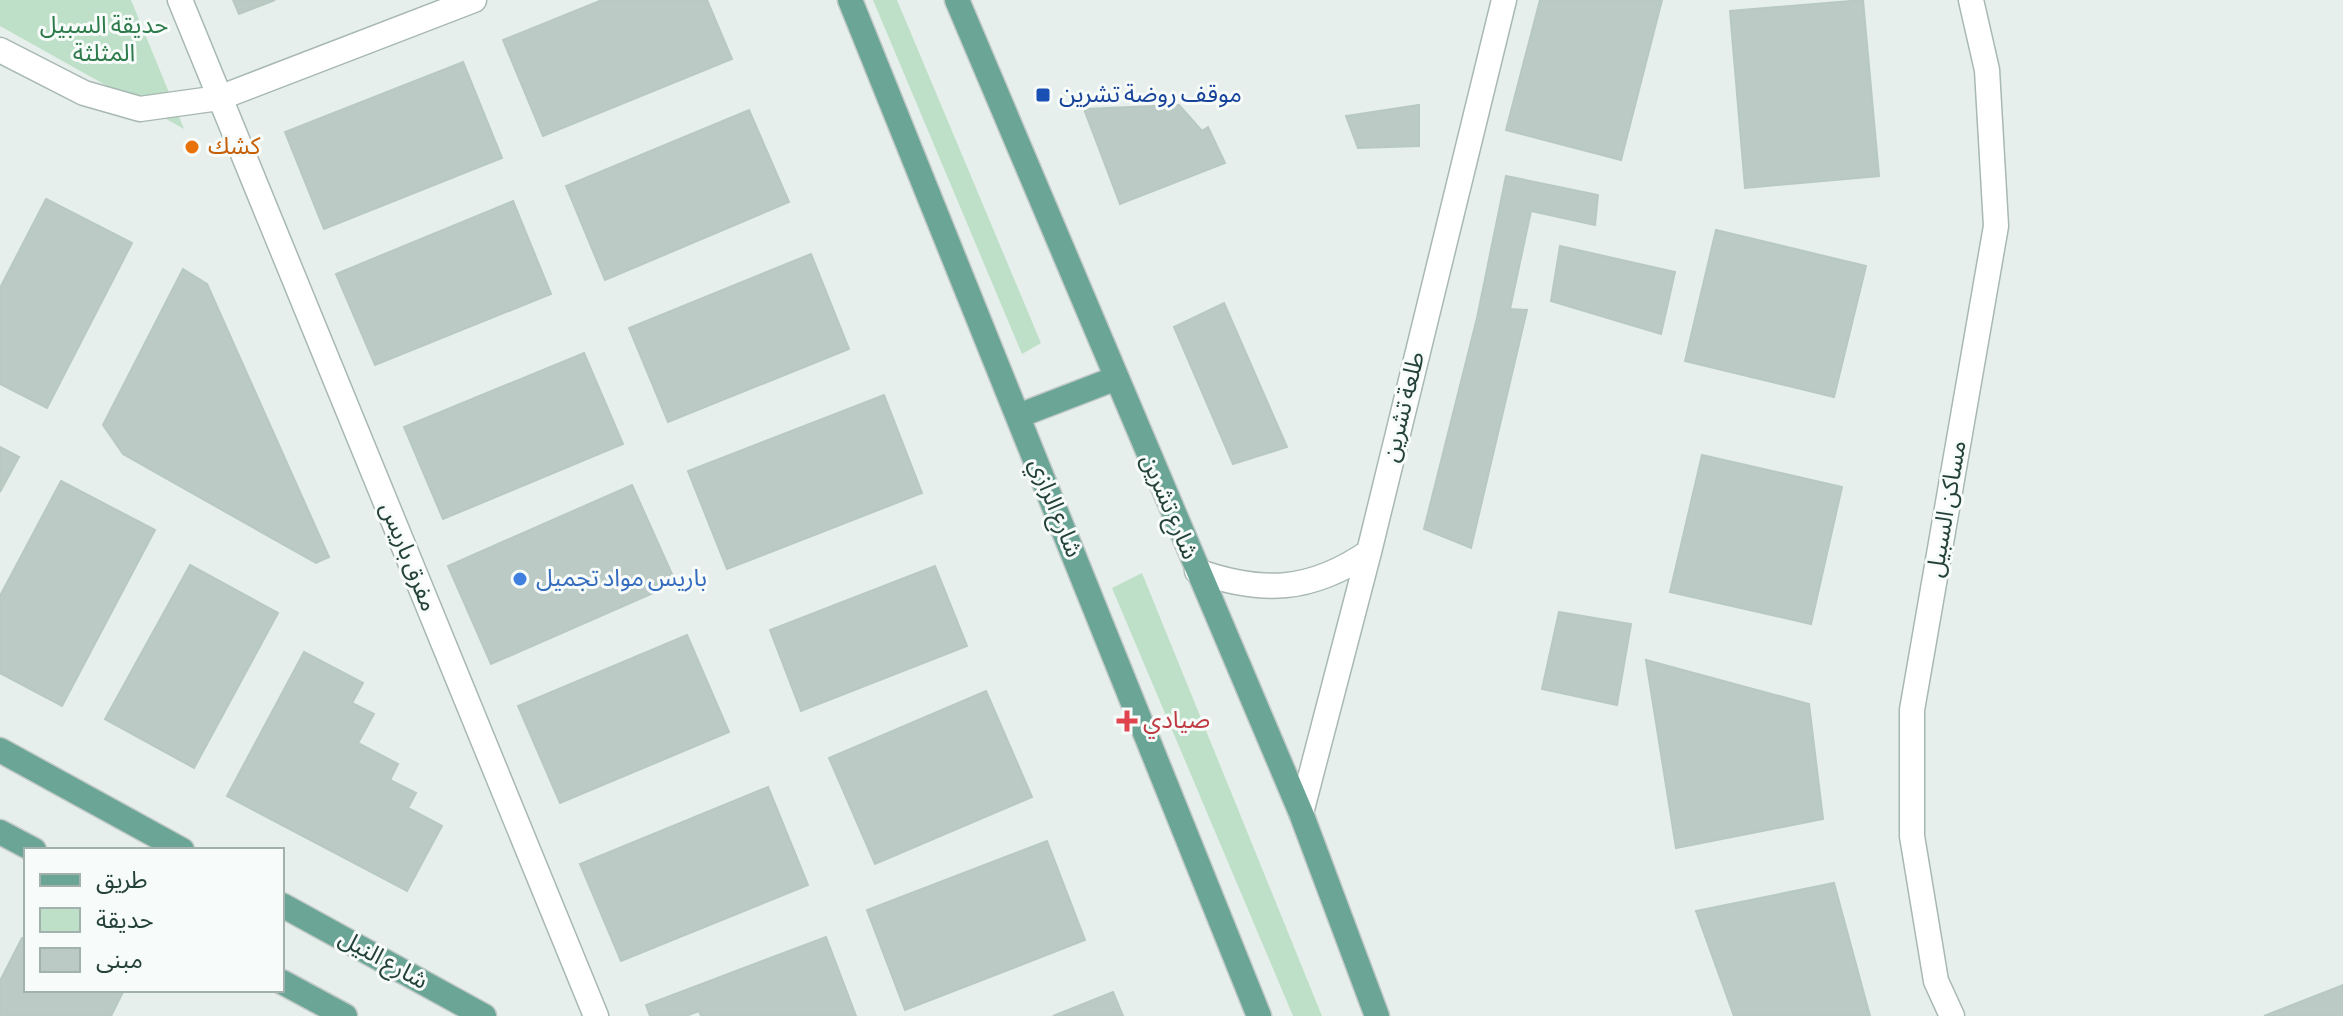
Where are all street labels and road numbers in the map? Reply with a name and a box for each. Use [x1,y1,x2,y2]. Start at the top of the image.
street label: طلعة تشرين [1379,349,1430,465]
street label: مساكن السبيل [1923,439,1971,579]
street label: شارع تشرين [1132,451,1202,565]
street label: شارع الرازي [1019,455,1086,563]
street label: مفرق باريس [374,499,441,615]
street label: شارع النيل [333,926,431,998]

